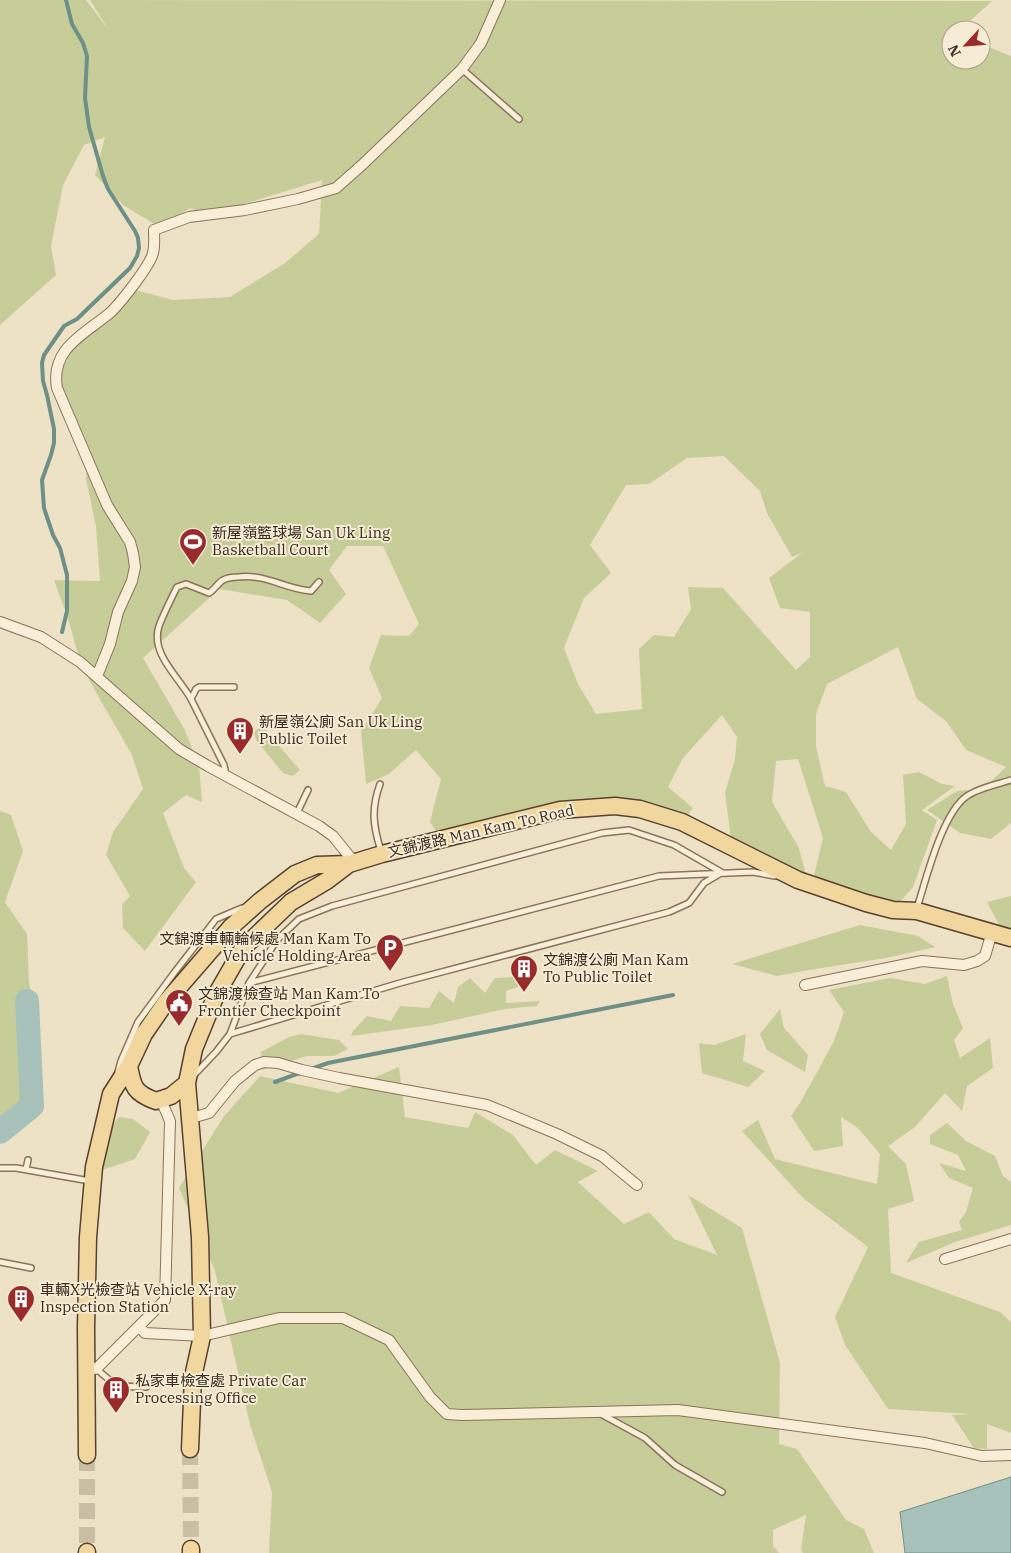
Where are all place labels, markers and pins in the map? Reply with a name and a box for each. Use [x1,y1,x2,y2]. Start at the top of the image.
place label: 新屋嶺籃球場 San Uk Ling Basketball Court [212,523,390,559]
sports icon: 新屋嶺籃球場 San Uk Ling Basketball Court [178,527,208,566]
place label: 新屋嶺公廁 San Uk Ling Public Toilet [259,712,422,748]
building icon: 新屋嶺公廁 San Uk Ling Public Toilet [225,716,255,755]
place label: 文錦渡車輛輪候處 Man Kam To Vehicle Holding Area [159,929,371,965]
parking icon: 文錦渡車輛輪候處 Man Kam To Vehicle Holding Area [375,933,405,972]
place label: 文錦渡公廁 Man Kam To Public Toilet [543,950,689,986]
building icon: 文錦渡公廁 Man Kam To Public Toilet [509,954,539,993]
place label: 文錦渡檢查站 Man Kam To Frontier Checkpoint [198,984,380,1020]
public building icon: 文錦渡檢查站 Man Kam To Frontier Checkpoint [164,988,194,1027]
place label: 車輛X光檢查站 Vehicle X-ray Inspection Station [40,1280,237,1316]
building icon: 車輛X光檢查站 Vehicle X-ray Inspection Station [6,1284,36,1323]
place label: 私家車檢查處 Private Car Processing Office [135,1371,307,1407]
building icon: 私家車檢查處 Private Car Processing Office [101,1375,131,1414]

